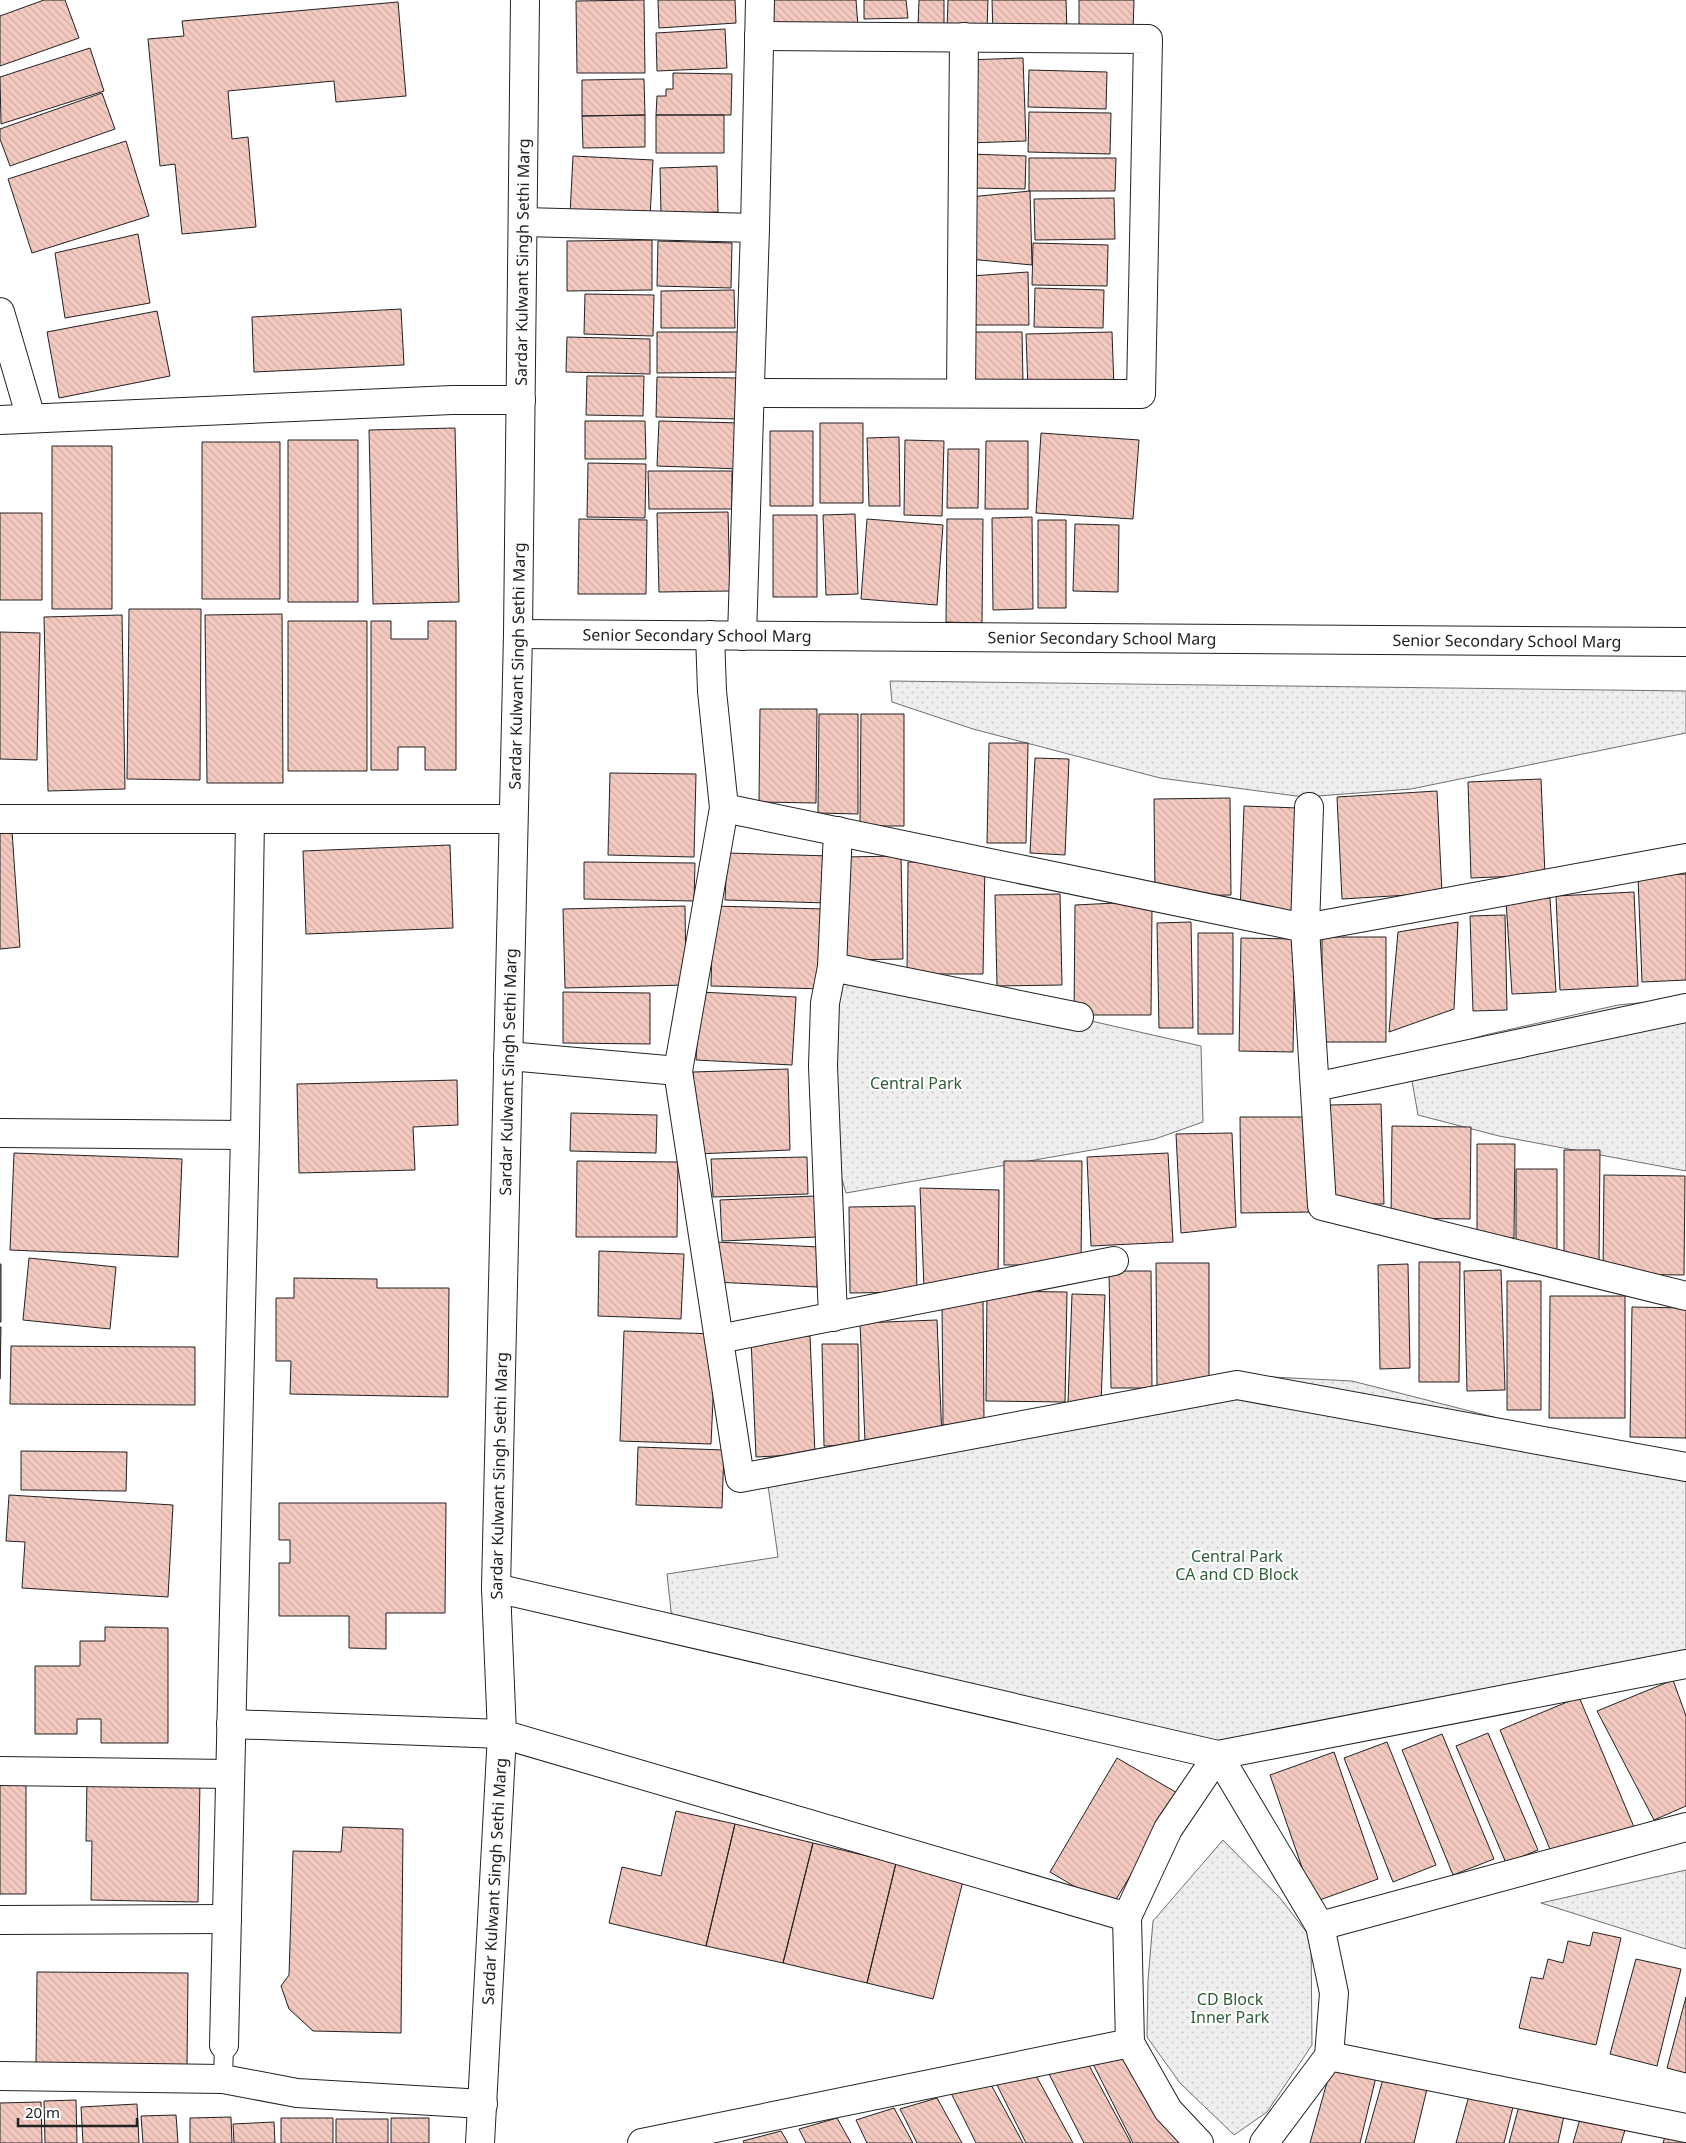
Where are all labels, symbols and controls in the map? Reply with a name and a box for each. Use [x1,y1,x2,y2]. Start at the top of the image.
street label: Sardar Kulwant Singh Sethi Marg [510,138,534,386]
street label: Sardar Kulwant Singh Sethi Marg [503,542,530,790]
street label: Senior Secondary School Marg [582,623,812,647]
street label: Senior Secondary School Marg [987,626,1217,650]
street label: Senior Secondary School Marg [1392,629,1622,653]
street label: Sardar Kulwant Singh Sethi Marg [494,948,522,1196]
park label: Central Park [870,1072,963,1094]
street label: Sardar Kulwant Singh Sethi Marg [485,1352,512,1600]
park label: Central Park CA and CD Block [1175,1545,1299,1585]
street label: Sardar Kulwant Singh Sethi Marg [476,1757,512,2005]
park label: CD Block Inner Park [1191,1988,1270,2028]
scale bar [18,2096,136,2128]
text: 20 m [25,2102,60,2122]

